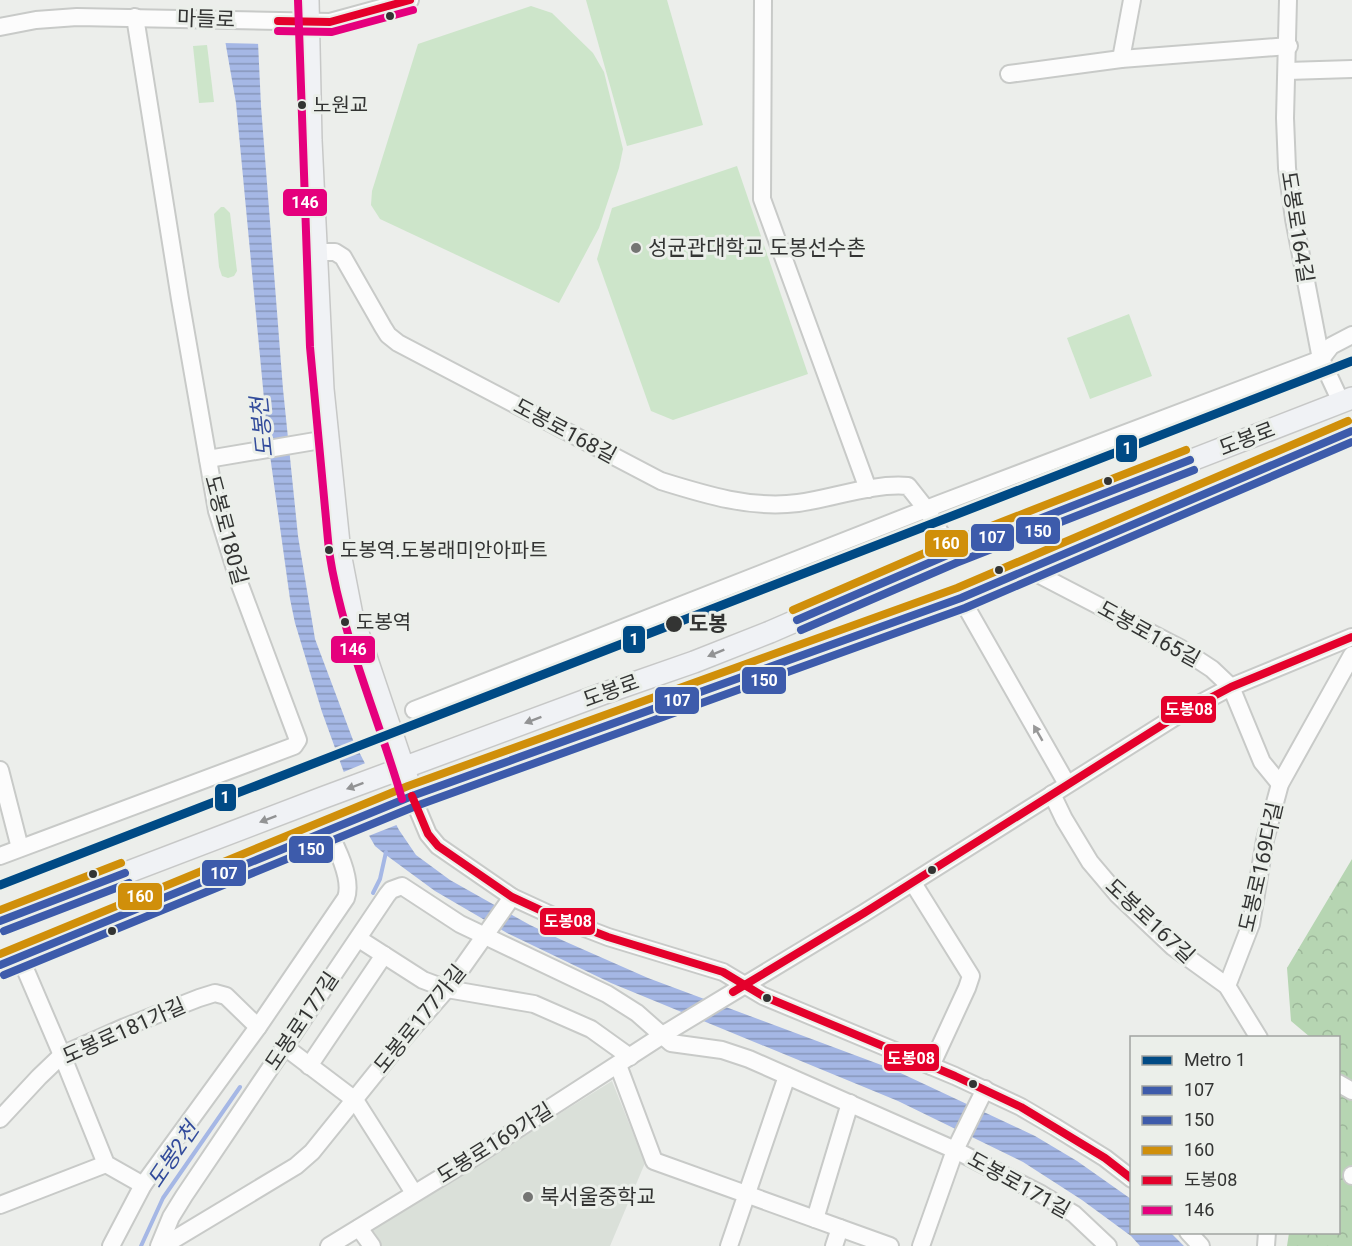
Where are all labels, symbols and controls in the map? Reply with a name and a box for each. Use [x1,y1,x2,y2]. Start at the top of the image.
street label: 마들로 [177,6,235,32]
unlabelled marker [384,10,396,22]
place label: 노원교 [313,93,368,117]
marker: 노원교 [296,99,308,111]
street label: 도봉로164길 [1276,169,1318,285]
line badge: 146 [282,188,328,217]
text: 146 [291,193,319,212]
place label: 성균관대학교 도봉선수촌 [648,236,866,260]
marker: 성균관대학교 도봉선수촌 [629,241,643,255]
water label: 도봉천 [246,393,278,459]
street label: 도봉로168길 [510,394,620,468]
street label: 도봉로 [1216,417,1278,461]
line badge: 1 [1115,434,1138,463]
text: 1 [1122,439,1132,458]
street label: 도봉로180길 [200,472,252,588]
unlabelled marker [1102,475,1114,487]
line badge: 150 [1015,516,1061,545]
text: 150 [1024,522,1052,541]
line badge: 107 [970,523,1015,552]
text: 107 [978,528,1006,547]
line badge: 160 [924,529,969,558]
text: 160 [932,534,960,553]
place label: 도봉역.도봉래미안아파트 [340,538,548,562]
marker: 도봉역.도봉래미안아파트 [323,544,335,556]
unlabelled marker [993,564,1005,576]
street label: 도봉로165길 [1094,596,1204,672]
place label: 도봉역 [356,610,411,634]
place label: 도봉 [689,612,728,636]
marker: 도봉 [664,614,684,634]
marker: 도봉역 [339,616,351,628]
line badge: 1 [622,625,646,654]
text: 1 [629,630,639,649]
line badge: 146 [330,635,376,664]
text: 146 [339,640,367,659]
one-way arrow [707,649,725,658]
line badge: 150 [741,666,787,695]
street label: 도봉로 [580,670,642,712]
text: 150 [750,671,778,690]
line badge: 107 [654,686,700,715]
text: 107 [663,691,691,710]
line badge: 도봉08 [1160,695,1217,724]
text: 도봉08 [1165,700,1213,719]
one-way arrow [524,716,542,725]
one-way arrow [1033,724,1043,741]
one-way arrow [346,782,364,792]
line badge: 1 [214,783,237,812]
text: 1 [220,788,230,807]
street label: 도봉로169다길 [1234,800,1288,934]
one-way arrow [258,814,276,824]
line badge: 150 [288,835,334,864]
text: 150 [297,840,325,859]
line badge: 107 [201,859,247,887]
text: 107 [210,864,238,883]
unlabelled marker [926,864,938,876]
unlabelled marker [87,868,99,880]
street label: 도봉로167길 [1101,874,1199,968]
line badge: 160 [117,882,163,911]
text: 160 [126,887,154,906]
line badge: 도봉08 [539,907,596,936]
text: 도봉08 [544,912,592,931]
unlabelled marker [106,925,118,937]
street label: 도봉로177가길 [369,960,471,1078]
street label: 도봉로177길 [261,968,343,1074]
unlabelled marker [761,992,773,1004]
street label: 도봉로181가길 [59,993,189,1069]
legend [1130,1036,1340,1234]
line badge: 도봉08 [883,1043,940,1072]
text: 도봉08 [887,1049,935,1068]
text: Metro 1 [1184,1049,1246,1070]
unlabelled marker [967,1078,979,1090]
text: 107 [1184,1079,1214,1100]
street label: 도봉로169가길 [433,1098,557,1188]
text: 150 [1184,1109,1214,1130]
water label: 도봉2천 [142,1116,205,1192]
text: 160 [1184,1139,1214,1160]
street label: 도봉로171길 [964,1147,1074,1223]
text: 도봉08 [1184,1169,1237,1190]
place label: 북서울중학교 [540,1185,656,1209]
marker: 북서울중학교 [521,1190,535,1204]
text: 146 [1184,1199,1214,1220]

